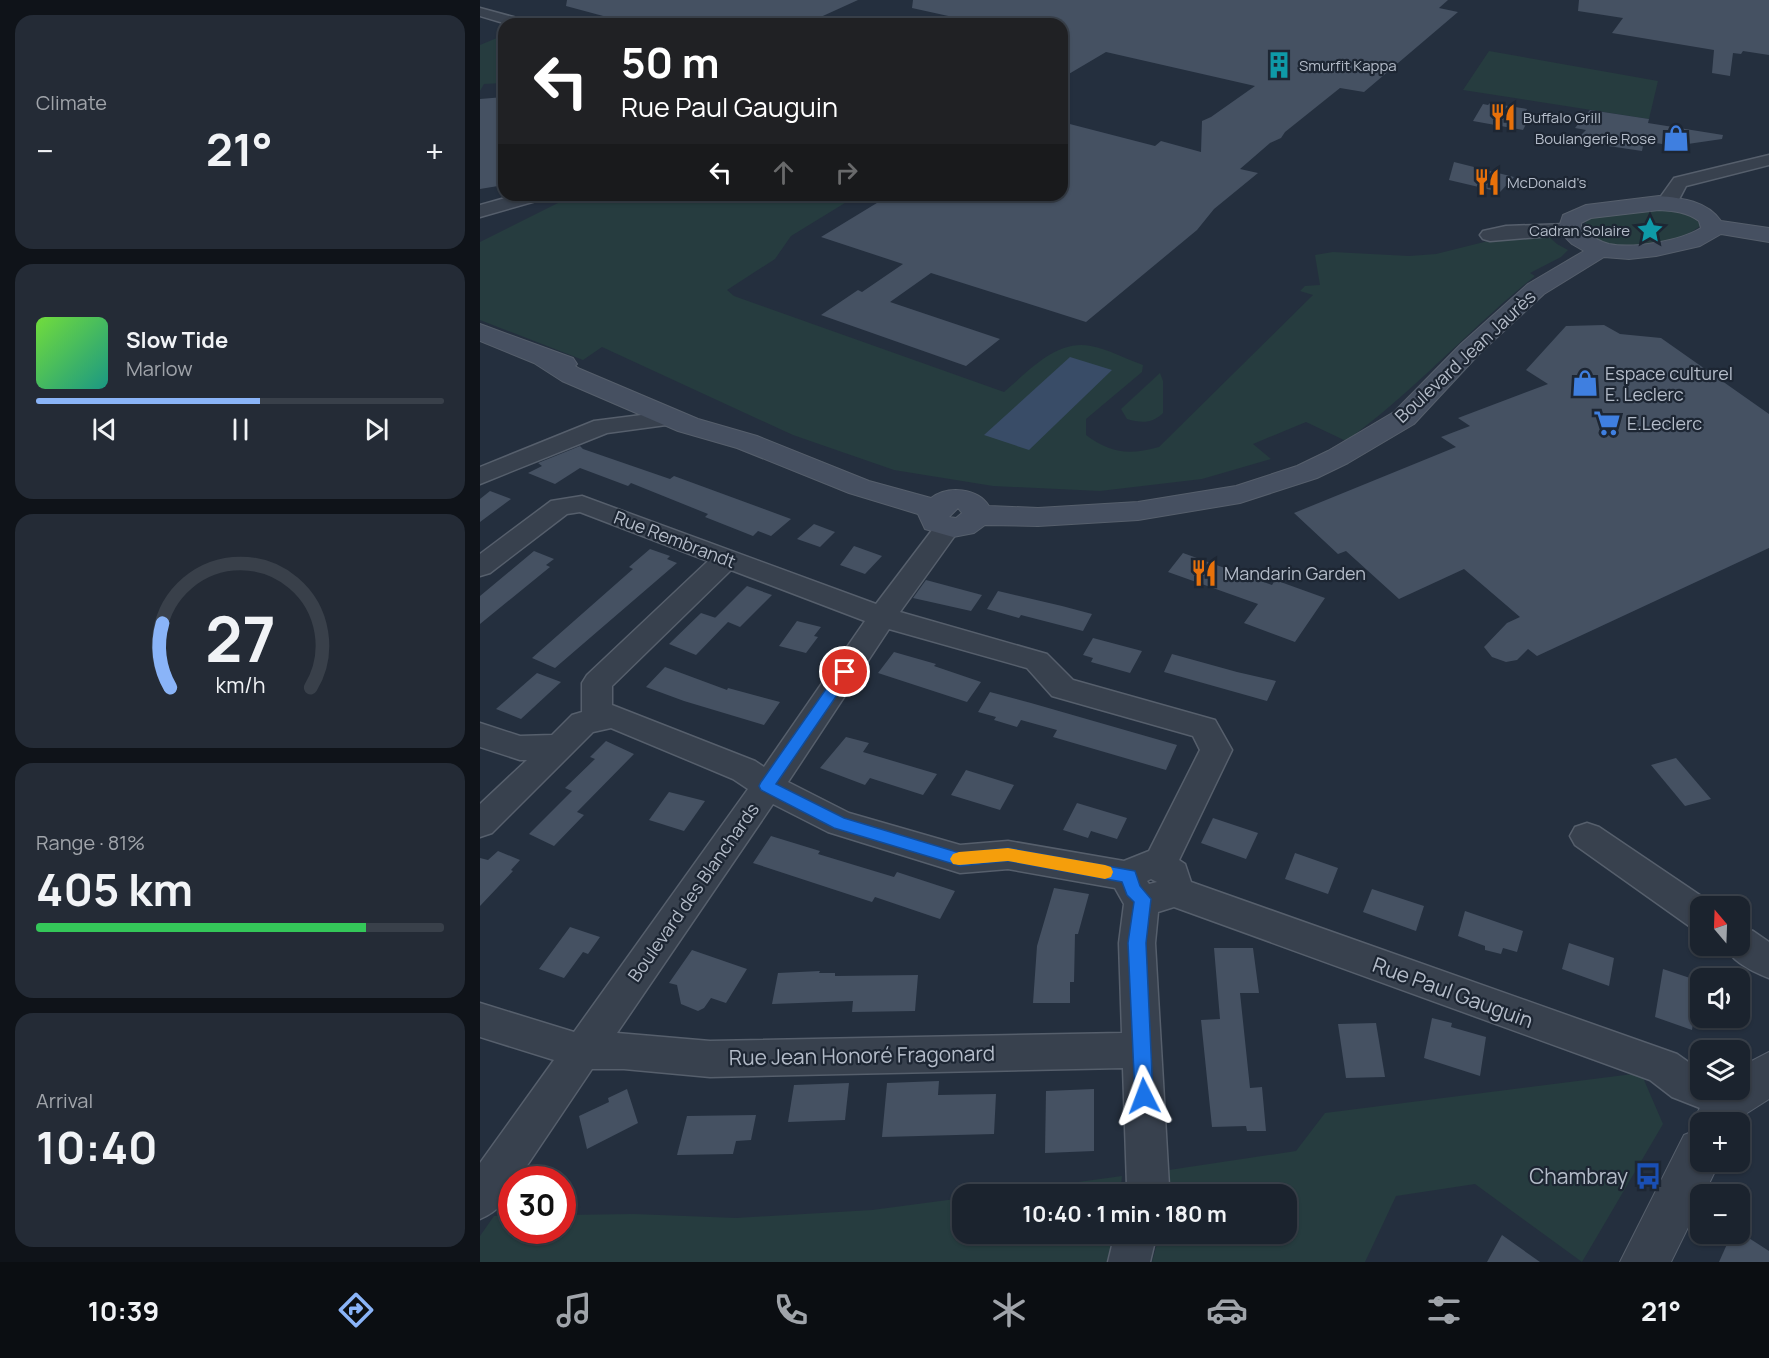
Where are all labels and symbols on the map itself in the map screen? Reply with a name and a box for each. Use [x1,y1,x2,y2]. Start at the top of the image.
building icon: Smurfit Kappa [1264,50,1294,80]
place label: Smurfit Kappa [1299,55,1397,76]
restaurant icon: Buffalo Grill [1488,102,1518,132]
place label: Buffalo Grill [1523,107,1601,128]
shop icon: Boulangerie Rose [1661,123,1691,153]
place label: Boulangerie Rose [1535,128,1656,149]
restaurant icon: McDonald's [1472,167,1502,197]
place label: McDonald's [1507,172,1586,193]
place icon: Cadran Solaire [1635,215,1665,245]
place label: Cadran Solaire [1529,220,1630,241]
street label: Boulevard Jean Jaurès [1389,284,1541,428]
place label: Espace culturel E. Leclerc [1605,361,1733,406]
shop icon: Espace culturel E. Leclerc [1570,368,1600,398]
supermarket icon: E.Leclerc [1592,408,1622,438]
place label: E.Leclerc [1627,411,1702,435]
street label: Rue Rembrandt [611,505,739,573]
restaurant icon: Mandarin Garden [1189,558,1219,588]
place label: Mandarin Garden [1224,561,1366,585]
pin [819,646,870,697]
street label: Boulevard des Blanchards [622,798,764,986]
north arrow [1690,896,1750,956]
street label: Rue Paul Gauguin [1369,950,1537,1034]
street label: Rue Jean Honoré Fragonard [729,1039,995,1071]
position arrow [1112,1064,1176,1128]
bus stop icon: Chambray [1633,1161,1663,1191]
place label: Chambray [1529,1162,1628,1190]
speed limit sign: 30 [498,1166,576,1244]

